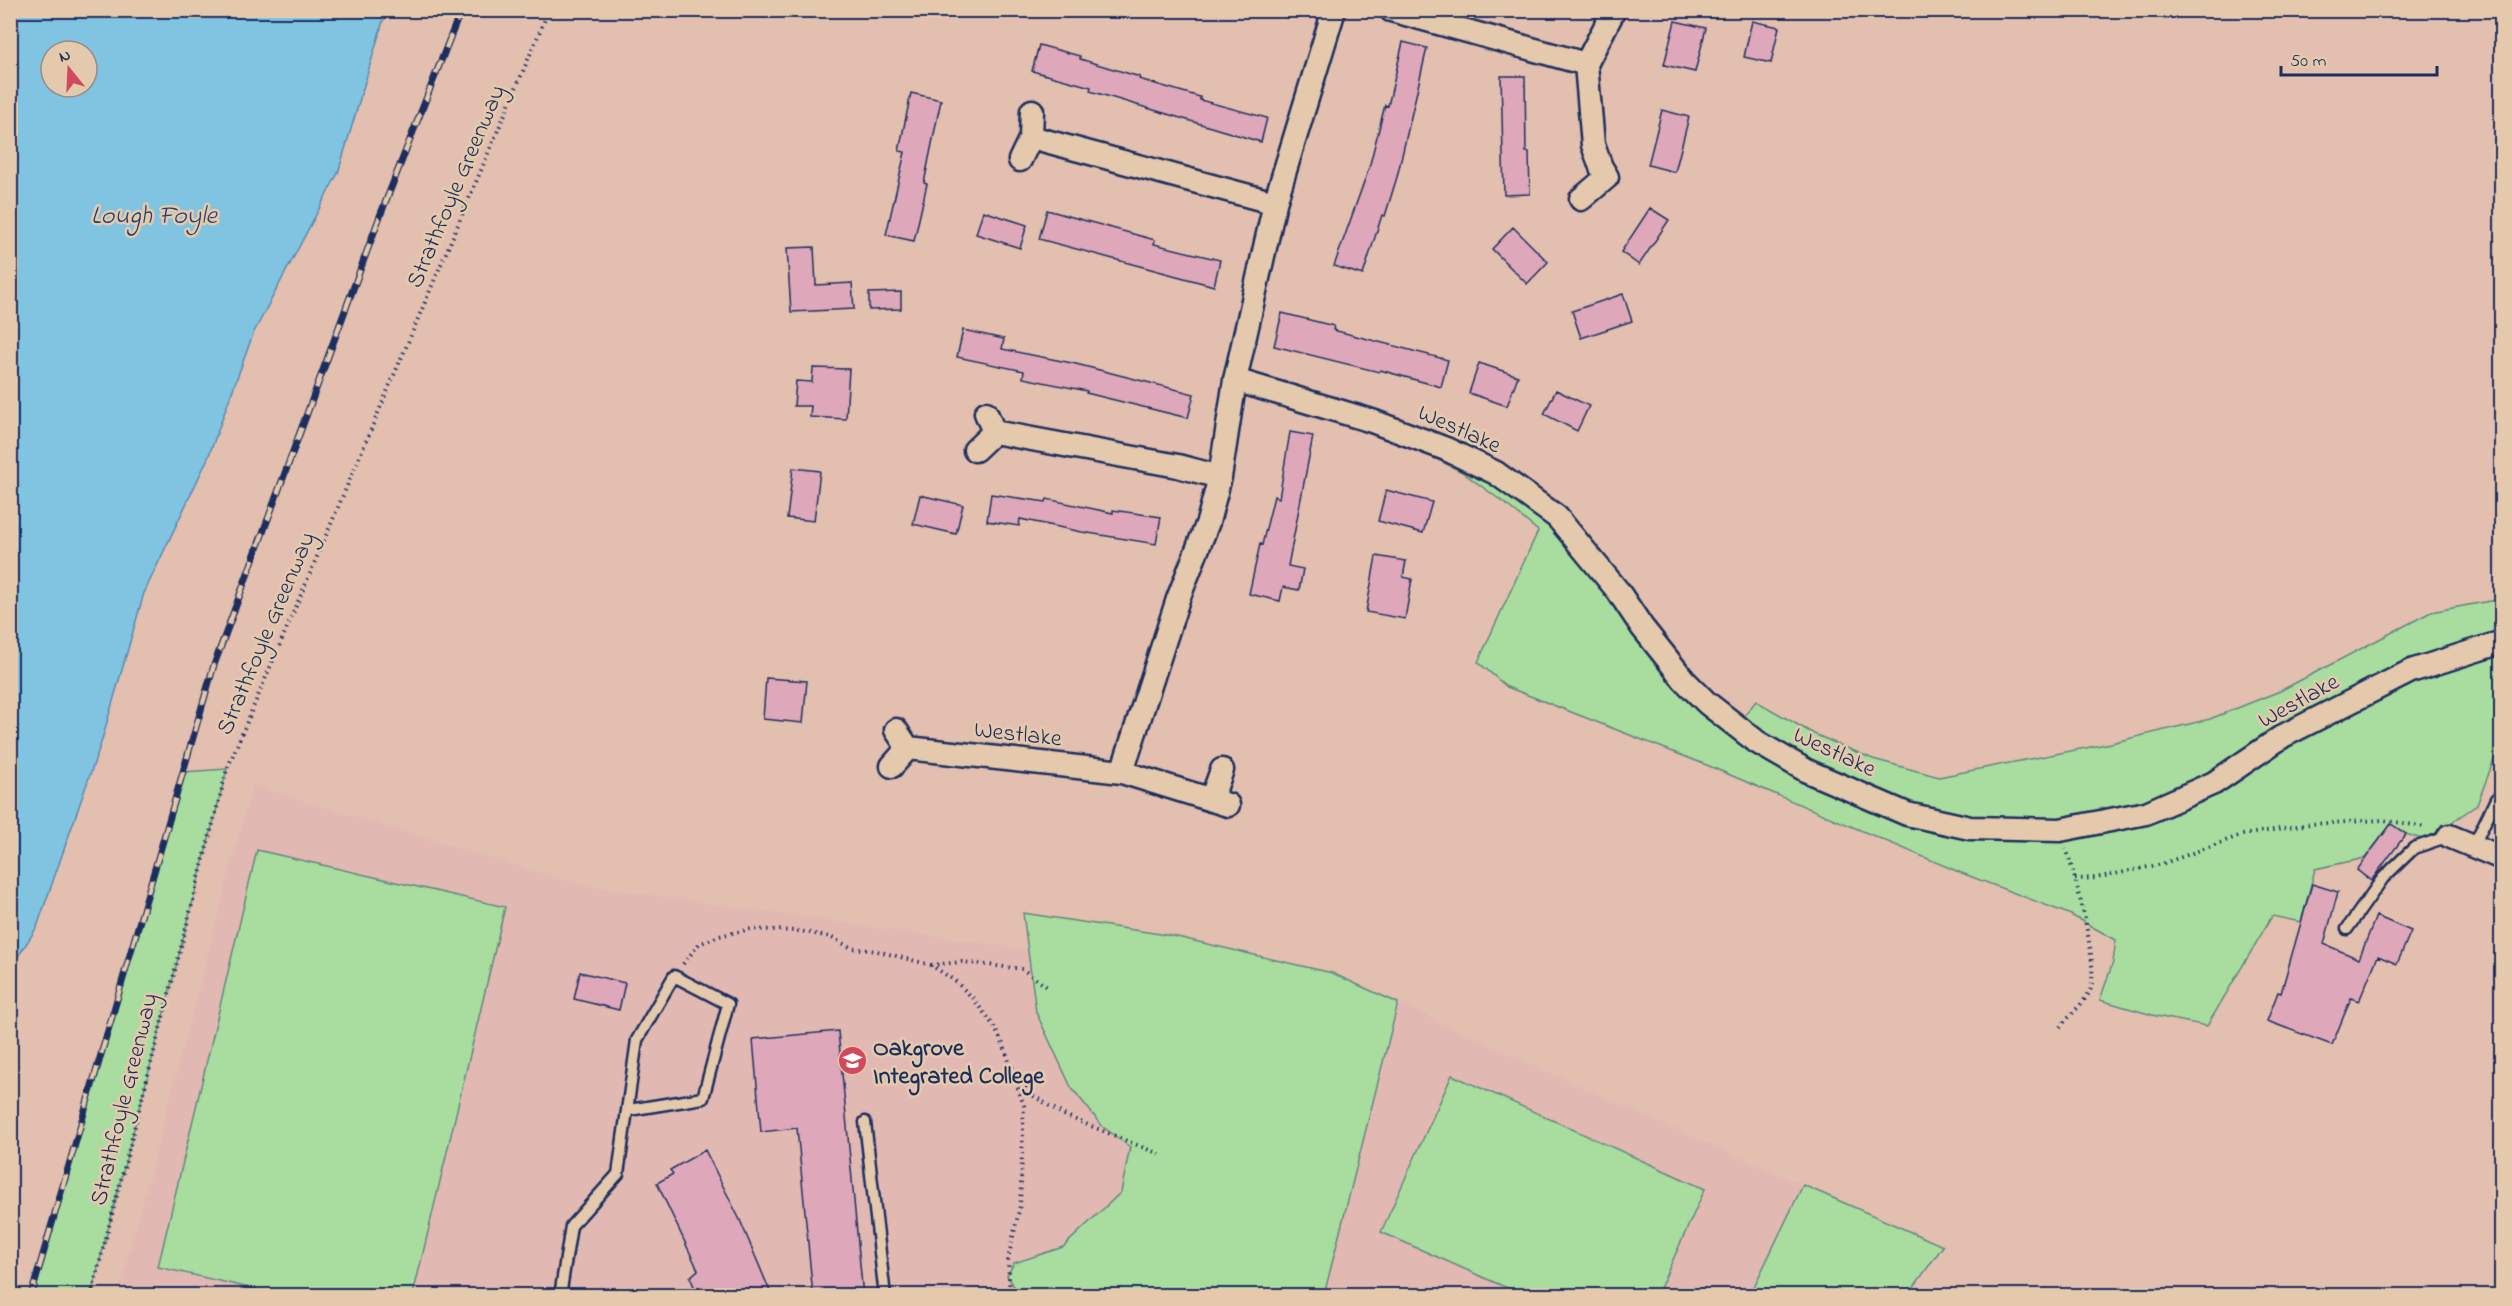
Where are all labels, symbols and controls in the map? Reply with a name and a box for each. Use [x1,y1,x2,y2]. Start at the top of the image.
north arrow [39,39,99,99]
scale bar [2281,39,2437,77]
text: N [56,43,74,70]
text: 50 m [2290,49,2327,75]
street label: Strathfoyle Greenway [399,80,517,294]
water label: Lough Foyle [91,198,218,236]
street label: Westlake [1412,396,1506,464]
street label: Strathfoyle Greenway [209,527,327,741]
street label: Westlake [2252,665,2346,739]
street label: Westlake [972,713,1064,758]
street label: Westlake [1787,719,1881,788]
street label: Strathfoyle Greenway [82,990,170,1210]
place label: Oakgrove Integrated College [873,1032,1045,1096]
school or university icon: Oakgrove Integrated College [836,1045,868,1077]

